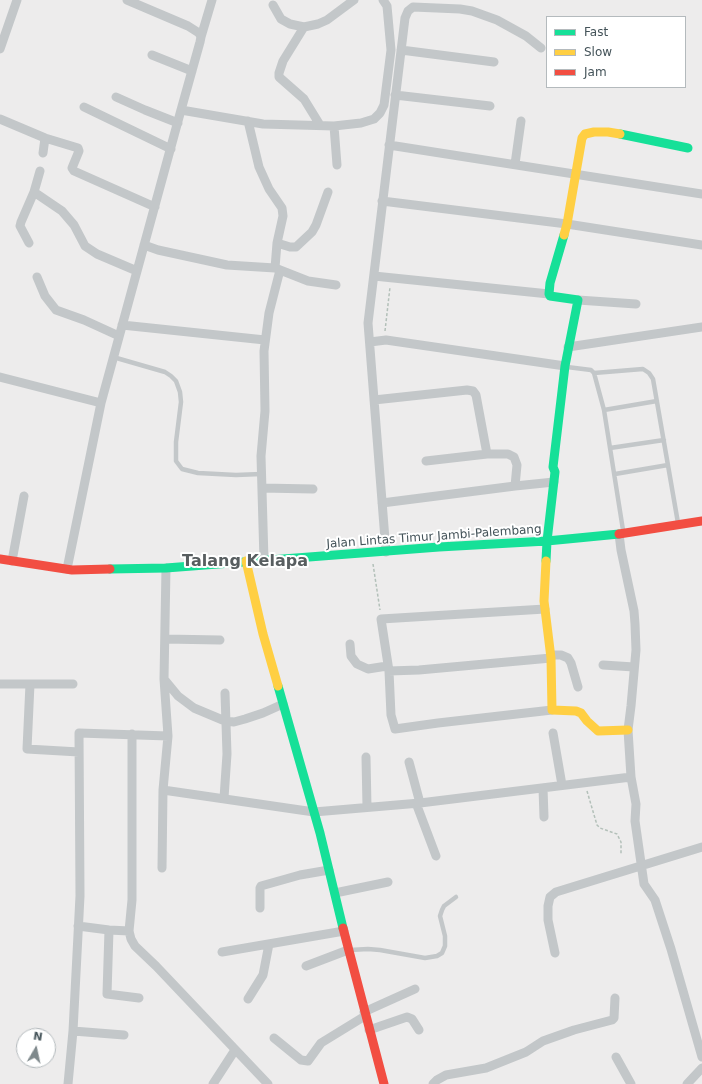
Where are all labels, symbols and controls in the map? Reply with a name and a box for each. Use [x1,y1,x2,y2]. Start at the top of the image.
legend [546,16,686,88]
text: Fast [584,25,608,39]
text: Slow [584,45,612,59]
text: Jam [584,65,607,79]
street label: Jalan Lintas Timur Jambi-Palembang [326,522,542,552]
district label: Talang Kelapa [182,552,308,572]
north arrow [16,1028,56,1068]
text: N [32,1030,43,1044]

